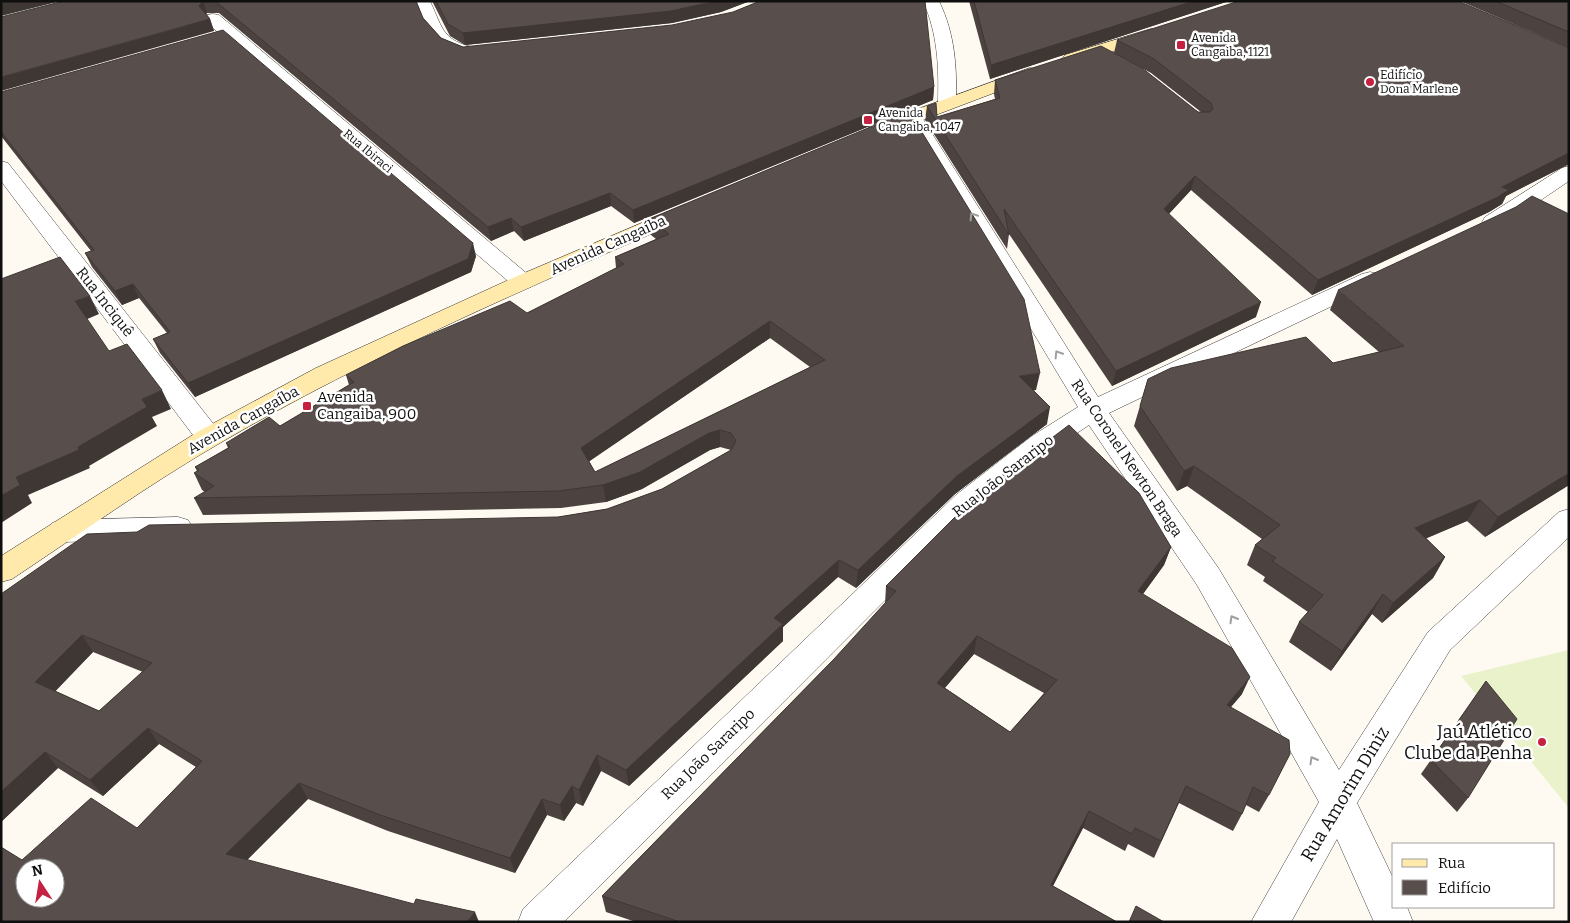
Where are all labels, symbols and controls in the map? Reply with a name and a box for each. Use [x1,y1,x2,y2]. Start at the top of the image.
place label: Avenida Cangaiba, 1121 [1191,31,1269,59]
marker: Avenida Cangaiba, 1121 [1175,39,1187,51]
place label: Edifício Dona Marlene [1380,68,1458,96]
marker: Edifício Dona Marlene [1364,76,1376,88]
place label: Avenida Cangaiba, 1047 [878,106,961,134]
marker: Avenida Cangaiba, 1047 [862,114,874,126]
street label: Rua Ibiraci [341,126,396,176]
street label: Avenida Cangaíba [547,211,669,279]
one-way arrow [970,212,979,221]
street label: Rua Inciquê [72,264,138,340]
one-way arrow [1055,350,1065,359]
street label: Rua Coronel Newton Braga [1067,376,1187,540]
street label: Avenida Cangaíba [184,382,302,458]
place label: Avenida Cangaiba, 900 [317,388,416,423]
marker: Avenida Cangaiba, 900 [301,400,313,412]
street label: Rua João Sararipo [949,431,1057,521]
one-way arrow [1229,615,1239,624]
street label: Rua João Sararipo [657,705,759,803]
place label: Jaú Atlético Clube da Penha [1404,721,1532,764]
street label: Rua Amorim Diniz [1296,723,1394,865]
marker: Jaú Atlético Clube da Penha [1536,736,1548,748]
one-way arrow [1310,756,1320,765]
legend [1392,843,1555,908]
text: Rua [1438,854,1465,872]
north arrow [15,858,65,908]
text: N [30,861,45,880]
text: Edifício [1438,879,1491,897]

